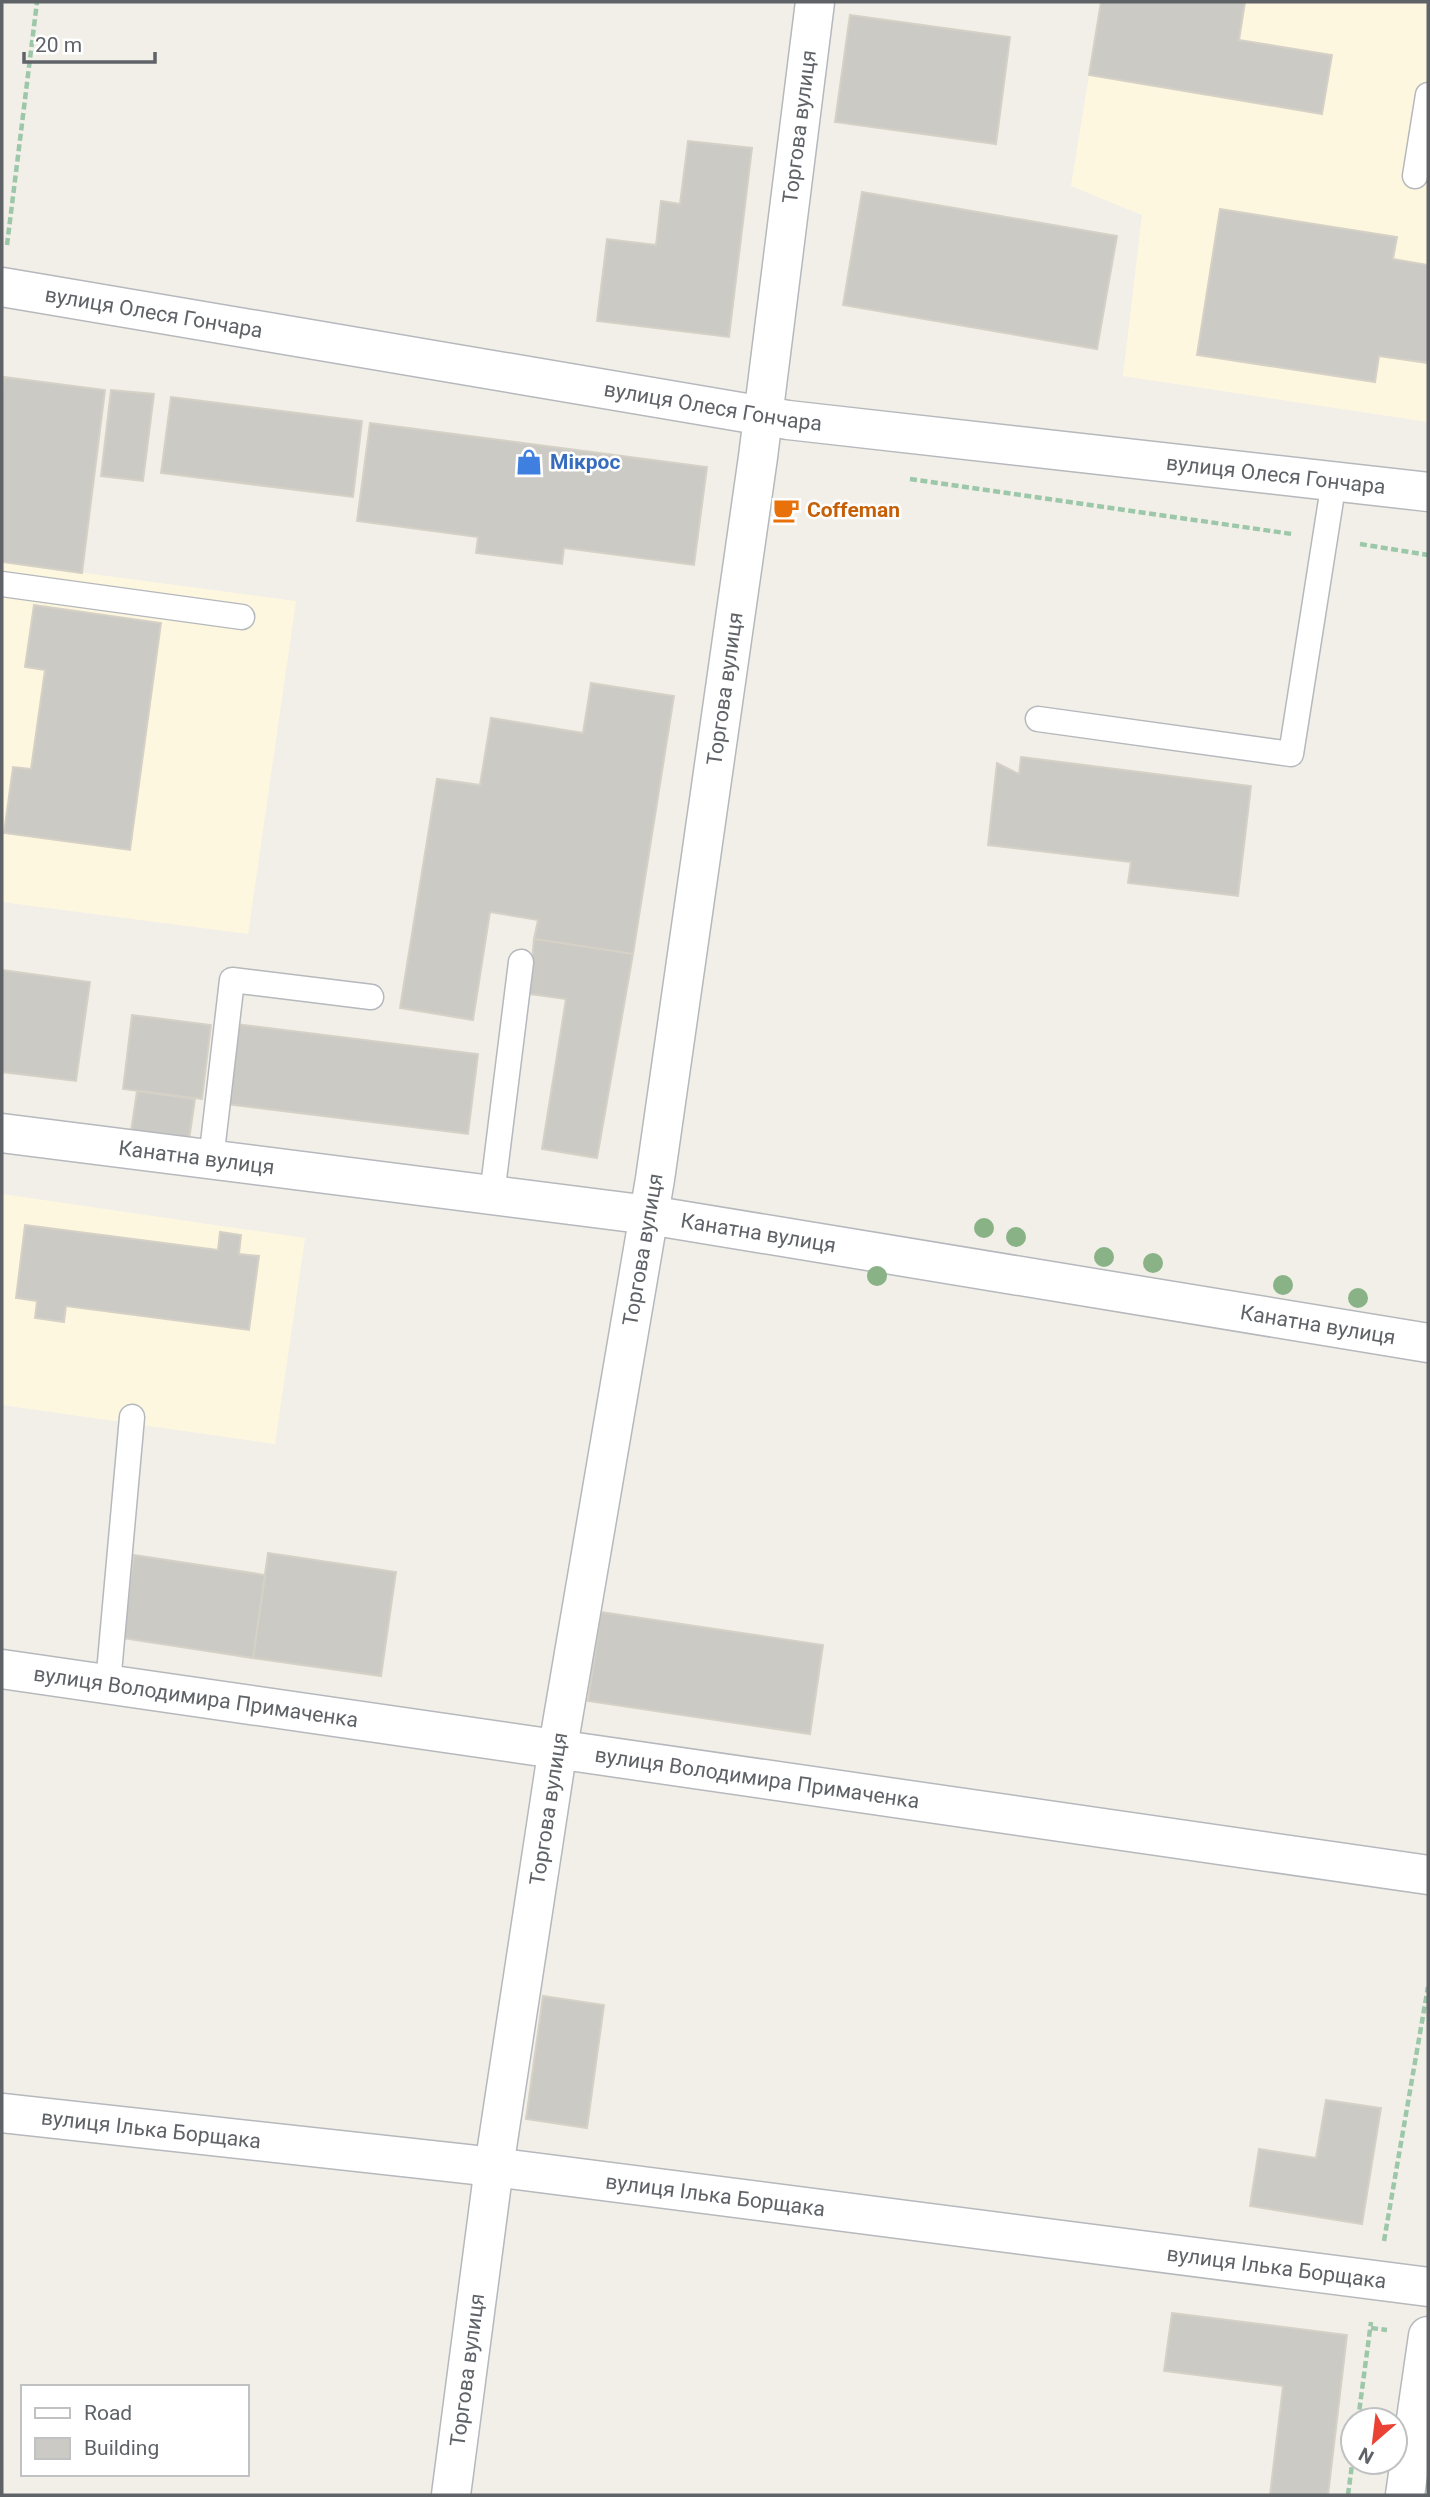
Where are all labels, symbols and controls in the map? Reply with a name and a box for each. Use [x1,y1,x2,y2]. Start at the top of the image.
scale bar [24,21,156,65]
text: 20 m [35,33,82,57]
street label: Торгова вулиця [778,49,821,205]
street label: вулиця Олеся Гончара [43,282,265,343]
street label: вулиця Олеся Гончара [602,377,823,436]
shop icon: Мікрос [514,447,544,477]
place label: Мікрос [550,450,620,474]
street label: вулиця Олеся Гончара [1165,451,1387,499]
cafe icon: Coffeman [771,495,801,525]
place label: Coffeman [807,498,900,522]
street label: Торгова вулиця [702,611,748,767]
street label: Канатна вулиця [117,1136,276,1179]
street label: Торгова вулиця [618,1172,668,1328]
street label: Канатна вулиця [679,1208,838,1258]
street label: Канатна вулиця [1238,1300,1397,1349]
street label: вулиця Володимира Примаченка [32,1662,360,1732]
street label: Торгова вулиця [525,1731,572,1887]
street label: вулиця Володимира Примаченка [593,1743,921,1813]
street label: вулиця Ілька Борщака [40,2105,262,2153]
street label: вулиця Ілька Борщака [604,2169,826,2221]
street label: вулиця Ілька Борщака [1165,2242,1388,2294]
street label: Торгова вулиця [445,2292,489,2448]
legend [21,2385,248,2476]
text: Road [84,2401,132,2425]
north arrow [1339,2406,1409,2476]
text: Building [84,2436,159,2460]
text: N [1355,2442,1378,2469]

